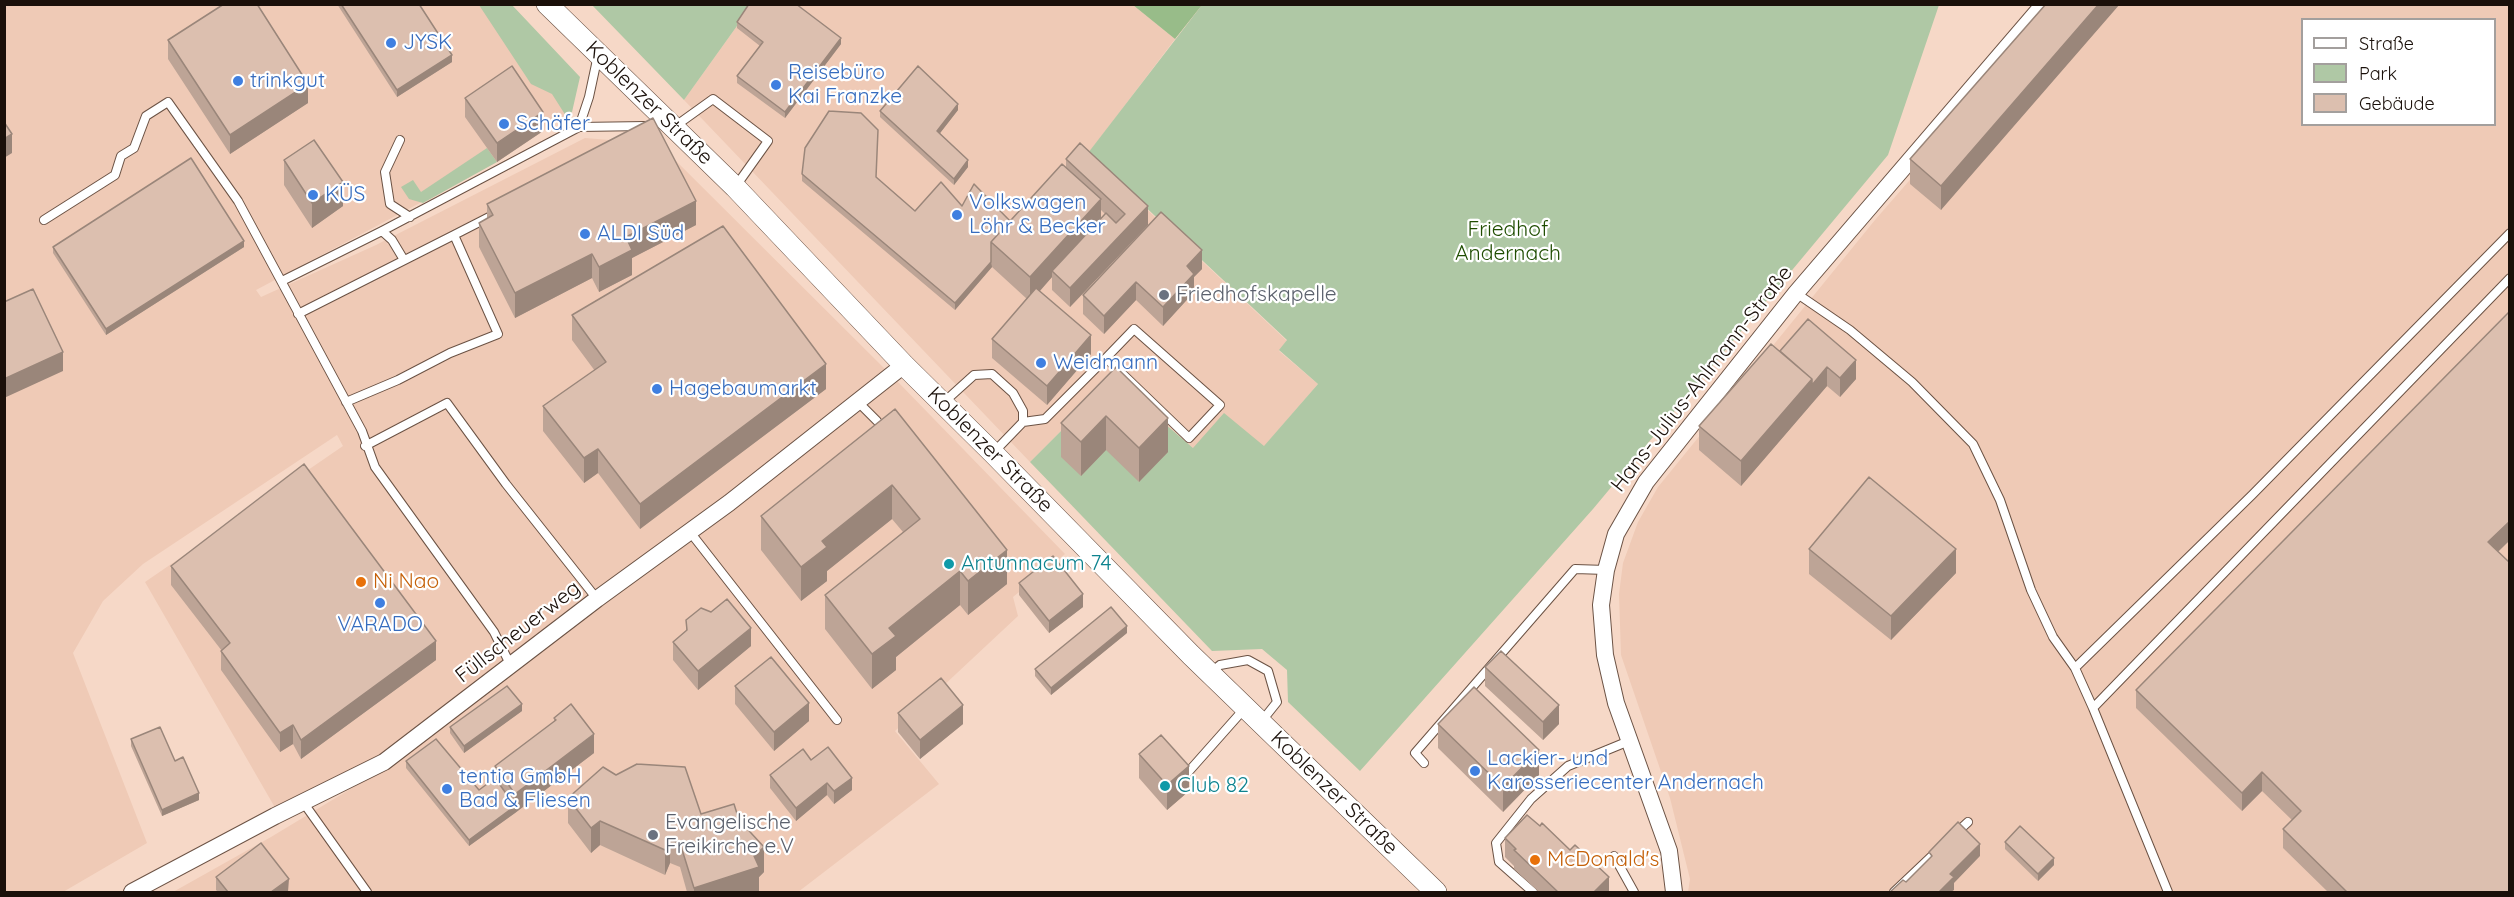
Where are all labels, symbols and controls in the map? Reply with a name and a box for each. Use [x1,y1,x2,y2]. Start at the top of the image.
legend [2301,18,2496,126]
place label: JYSK [403,30,452,56]
text: Straße [2359,32,2414,55]
marker: JYSK [384,36,398,50]
street label: Koblenzer Straße [580,36,718,170]
place label: Reisebüro Kai Franzke [788,60,902,110]
text: Park [2359,62,2397,85]
place label: trinkgut [250,68,325,94]
marker: trinkgut [231,74,245,88]
marker: Reisebüro Kai Franzke [769,78,783,92]
text: Gebäude [2359,92,2435,115]
place label: Schäfer [516,111,590,137]
marker: Schäfer [497,117,511,131]
place label: KÜS [325,182,365,208]
marker: KÜS [306,188,320,202]
place label: Volkswagen Löhr & Becker [969,190,1106,240]
marker: Volkswagen Löhr & Becker [950,208,964,222]
park label: Friedhof Andernach [1455,217,1561,267]
place label: ALDI Süd [597,221,684,247]
marker: ALDI Süd [578,227,592,241]
street label: Hans-Julius-Ahlmann-Straße [1606,261,1798,497]
place label: Friedhofskapelle [1176,282,1337,308]
marker: Friedhofskapelle [1157,288,1171,302]
place label: Weidmann [1053,350,1158,376]
marker: Weidmann [1034,356,1048,370]
place label: Hagebaumarkt [669,376,817,402]
marker: Hagebaumarkt [650,382,664,396]
street label: Koblenzer Straße [922,382,1058,518]
place label: Antunnacum 74 [961,551,1112,577]
marker: Antunnacum 74 [942,557,956,571]
place label: Ni Nao [373,569,439,595]
marker: Ni Nao [354,575,368,589]
street label: Füllscheuerweg [451,575,585,689]
marker: VARADO [373,596,387,610]
place label: VARADO [337,612,423,638]
street label: Koblenzer Straße [1265,726,1403,860]
place label: Lackier- und Karosseriecenter Andernach [1487,746,1764,796]
place label: tentia GmbH Bad & Fliesen [459,764,591,814]
marker: Lackier- und Karosseriecenter Andernach [1468,764,1482,778]
place label: Club 82 [1177,773,1249,799]
marker: Club 82 [1158,779,1172,793]
marker: tentia GmbH Bad & Fliesen [440,782,454,796]
place label: Evangelische Freikirche e.V [665,810,794,860]
marker: Evangelische Freikirche e.V [646,828,660,842]
place label: McDonald's [1547,847,1659,873]
marker: McDonald's [1528,853,1542,867]

